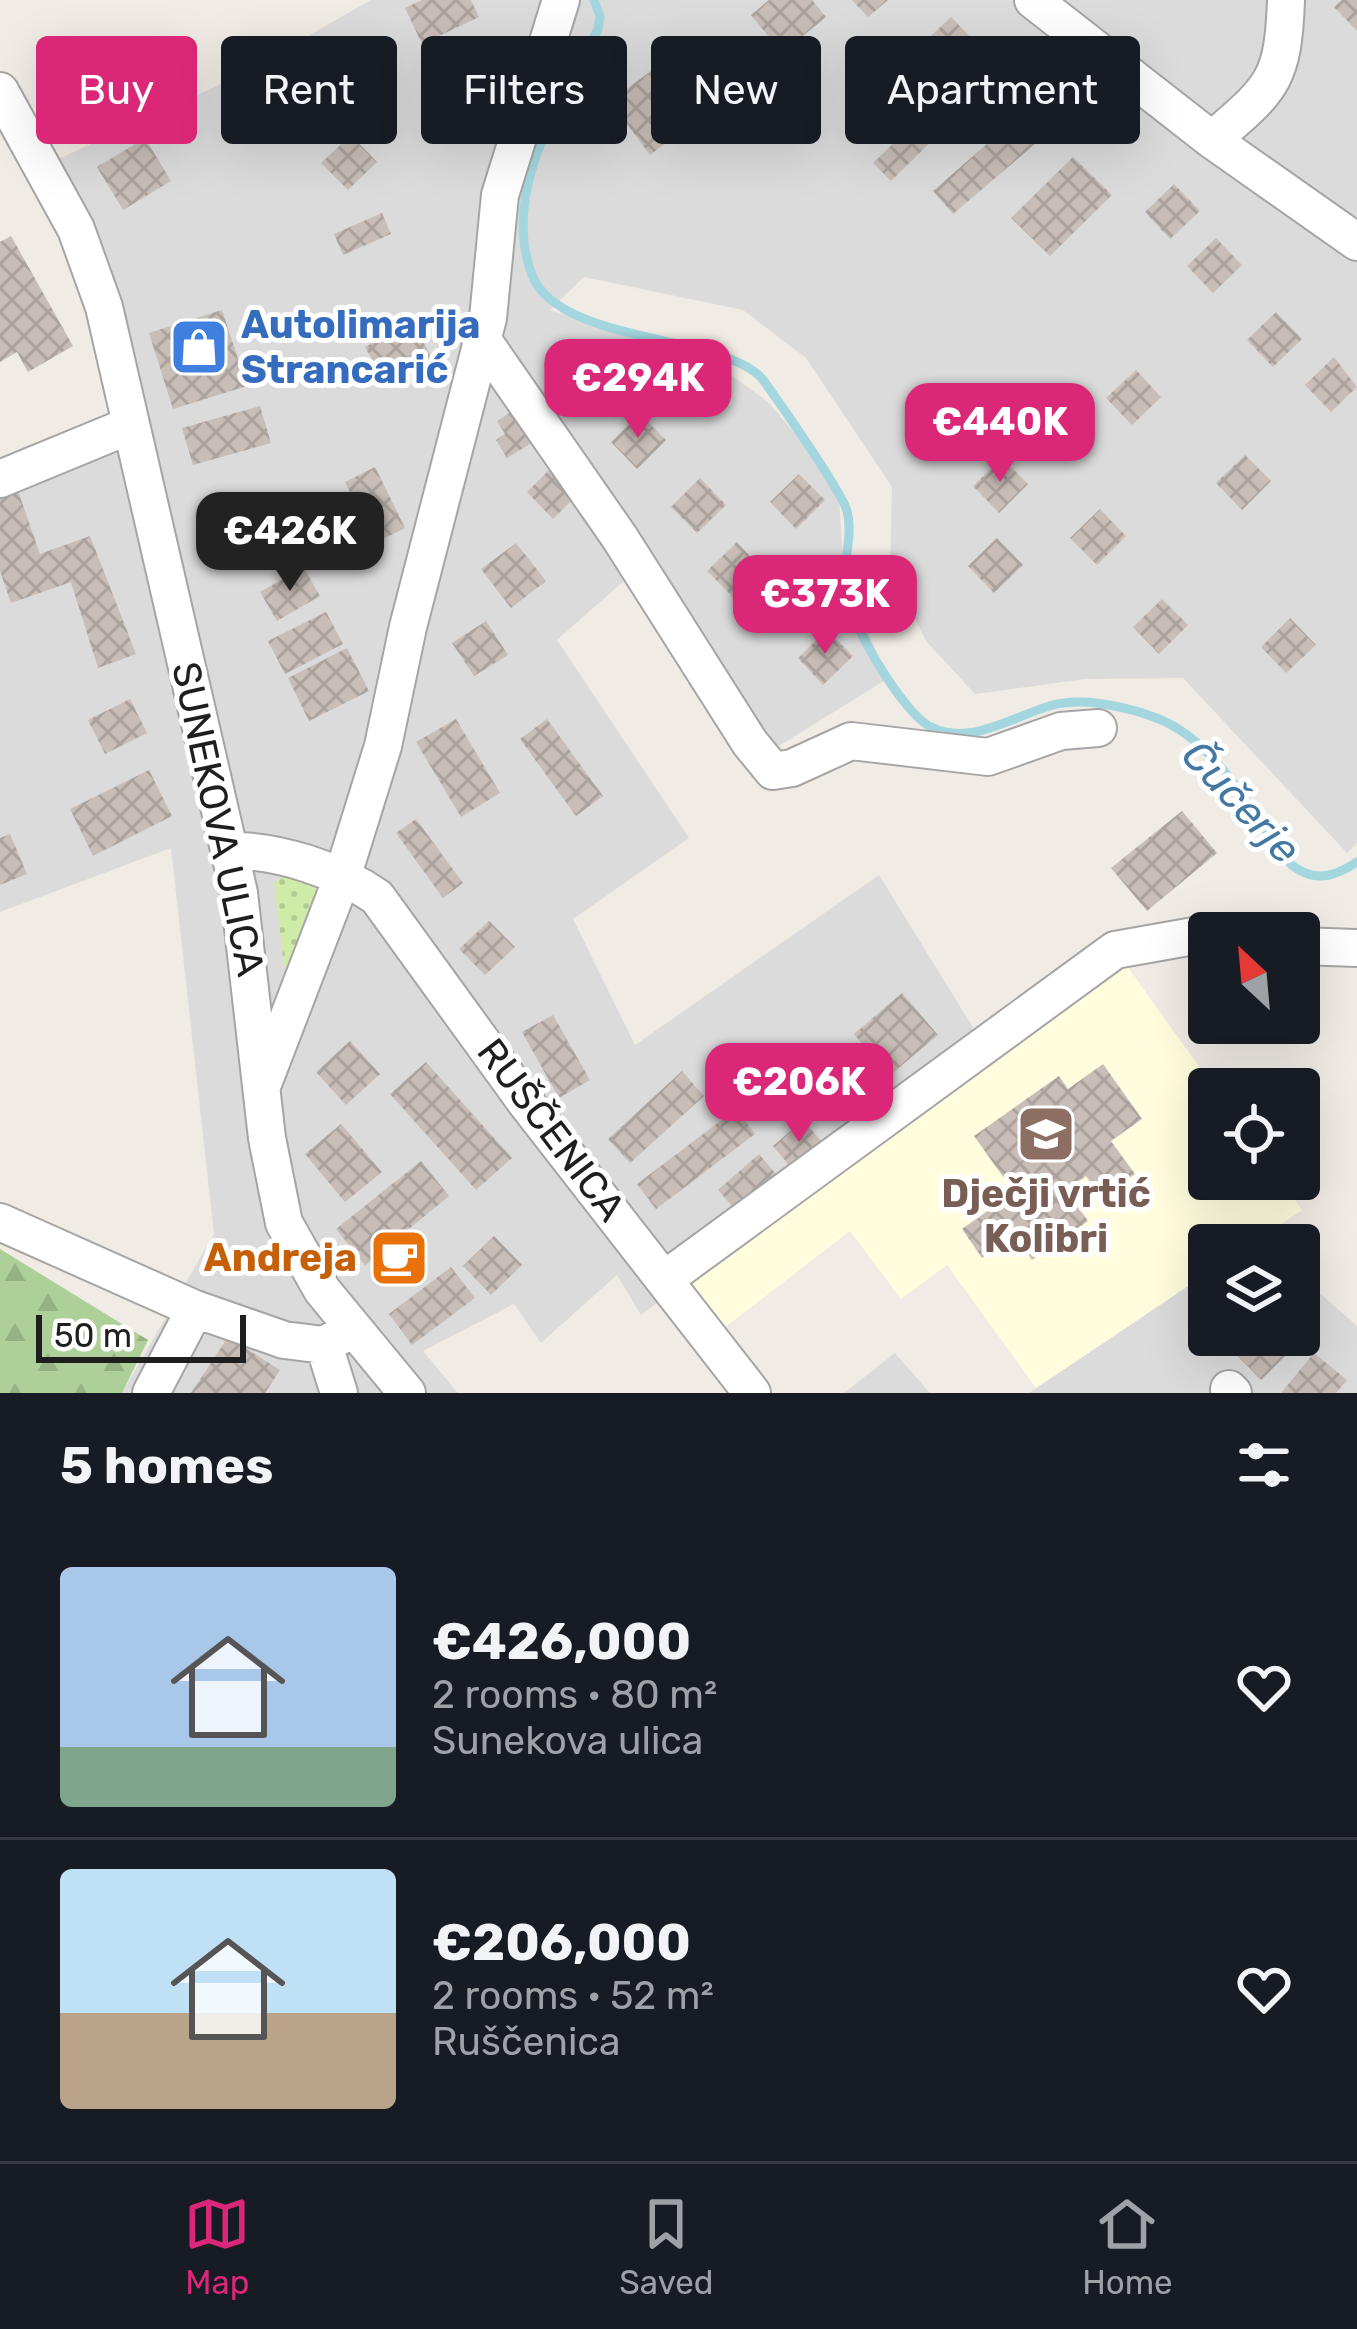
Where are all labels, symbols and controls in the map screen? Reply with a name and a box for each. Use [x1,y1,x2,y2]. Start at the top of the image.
chip: Buy [36,36,197,144]
chip: Rent [221,36,397,144]
chip: Filters [421,36,627,144]
chip: New [651,36,821,144]
chip: Apartment [845,36,1140,144]
place label: Autolimarija Strancarić [241,302,480,393]
shop icon: Autolimarija Strancarić [168,316,230,378]
pin: €294K [554,339,722,441]
text: €294K [571,355,705,401]
pin: €440K [916,383,1084,485]
text: €440K [932,399,1068,445]
pin: €426K [206,492,374,594]
text: €426K [223,508,357,554]
pin: €373K [741,555,909,657]
text: €373K [760,571,890,617]
street label: SUNEKOVA ULICA [162,658,274,980]
water label: Čučerje [1172,730,1310,874]
north arrow [1188,912,1320,1044]
map controls [1188,912,1320,1356]
street label: RUŠČENICA [468,1030,634,1230]
pin: €206K [715,1043,883,1145]
text: €206K [732,1059,866,1105]
button: locate [1188,1068,1320,1200]
school or university icon: Dječji vrtić Kolibri [1015,1103,1077,1165]
place label: Dječji vrtić Kolibri [941,1171,1151,1262]
button: layers [1188,1224,1320,1356]
cafe icon: Andreja [368,1227,430,1289]
place label: Andreja [204,1235,357,1281]
scale bar [36,1309,246,1362]
text: 50 m [54,1316,132,1355]
icon: filters [1231,1432,1297,1498]
text: 5 homes [60,1435,273,1496]
text: €426,000 [432,1611,691,1672]
icon: home [156,1615,300,1759]
icon: heart [1231,1654,1297,1720]
text: 2 rooms · 80 m² [432,1672,717,1718]
text: Sunekova ulica [432,1718,703,1764]
text: €206,000 [432,1912,691,1973]
icon: home [156,1917,300,2061]
icon: heart [1231,1956,1297,2022]
text: 2 rooms · 52 m² [432,1973,714,2019]
text: Ruščenica [432,2019,620,2065]
tab: Map [184,2191,250,2302]
tab: Saved [619,2191,713,2302]
tab: Home [1082,2191,1173,2302]

